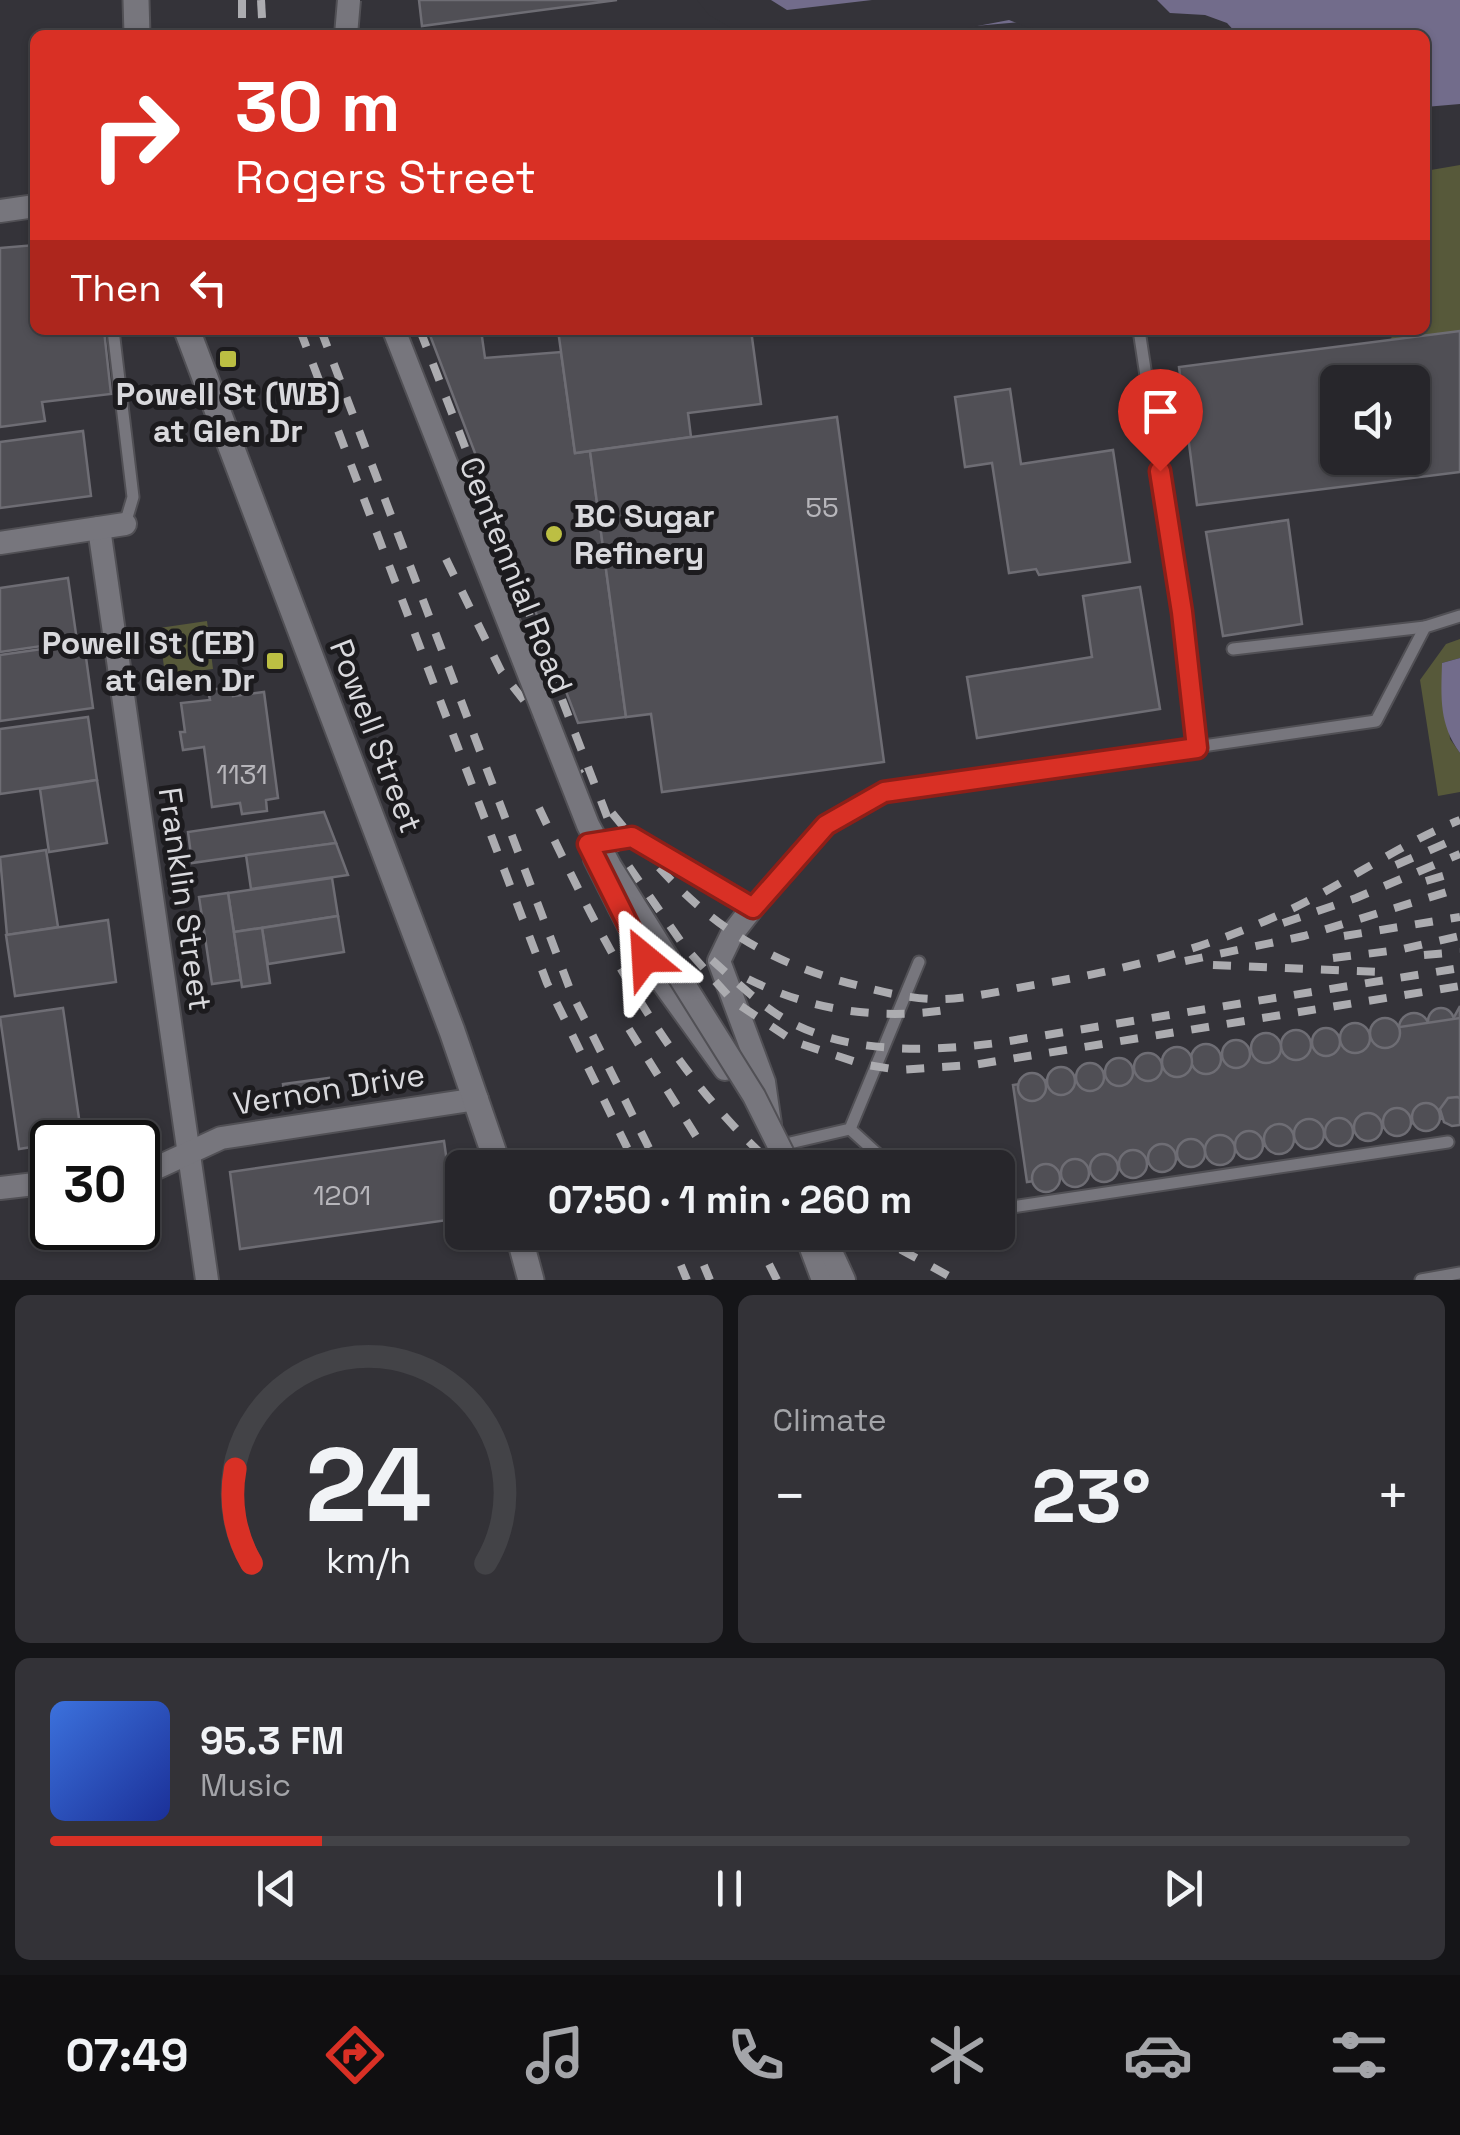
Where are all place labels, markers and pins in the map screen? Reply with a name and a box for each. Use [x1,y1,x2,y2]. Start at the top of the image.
marker: Powell St (WB) at Glen Dr [217,348,239,370]
pin [1118,369,1203,472]
place label: Powell St (WB) at Glen Dr [116,374,340,451]
place label: BC Sugar Refinery [574,496,715,573]
marker: BC Sugar Refinery [543,523,565,545]
place label: Powell St (EB) at Glen Dr [42,623,255,700]
marker: Powell St (EB) at Glen Dr [264,650,286,672]

